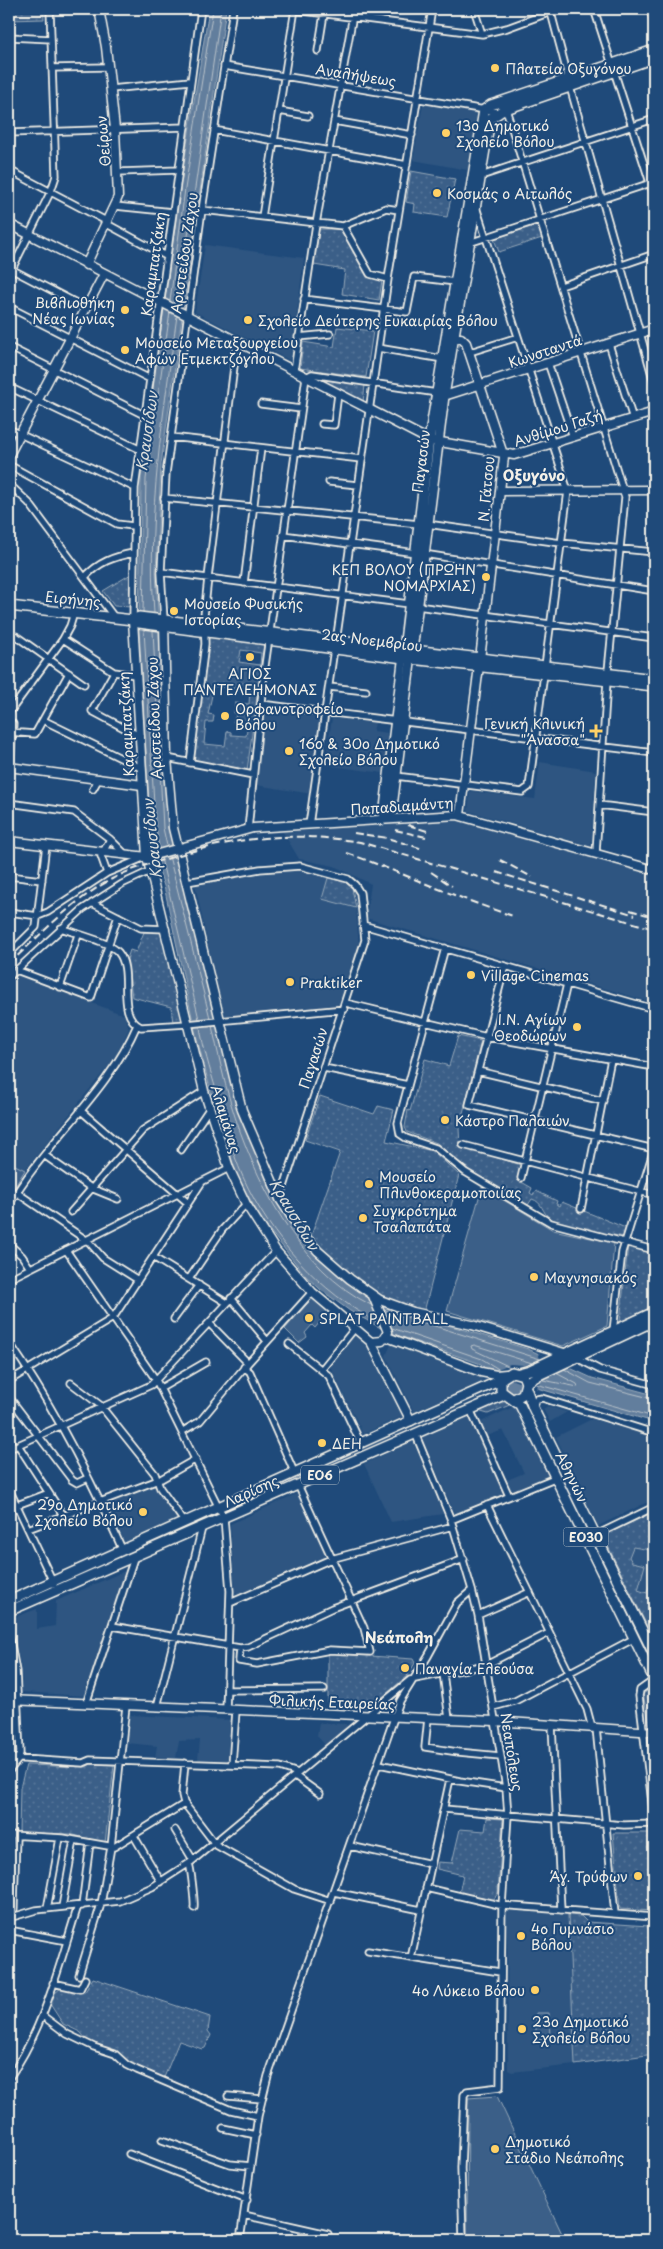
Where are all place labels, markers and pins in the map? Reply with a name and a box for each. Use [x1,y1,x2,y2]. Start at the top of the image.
place label: Πλατεία Οξυγόνου [505,58,631,79]
marker: Πλατεία Οξυγόνου [489,62,501,74]
place label: 13o Δημοτικό Σχολείο Βόλου [456,115,554,152]
marker: 13o Δημοτικό Σχολείο Βόλου [440,127,452,139]
place label: Κοσμάς ο Αιτωλός [447,183,572,204]
marker: Κοσμάς ο Αιτωλός [431,187,443,199]
place label: Βιβλιοθήκη Νέας Ιωνίας [32,292,115,329]
marker: Βιβλιοθήκη Νέας Ιωνίας [119,304,131,316]
place label: Σχολείο Δεύτερης Ευκαιρίας Βόλου [258,310,498,331]
marker: Σχολείο Δεύτερης Ευκαιρίας Βόλου [242,314,254,326]
place label: Μουσείο Μεταξουργείου Αφών Ετμεκτζόγλου [135,332,298,369]
marker: Μουσείο Μεταξουργείου Αφών Ετμεκτζόγλου [119,344,131,356]
place label: ΚΕΠ ΒΟΛΟΥ (ΠΡΩΗΝ ΝΟΜΑΡΧΙΑΣ) [332,559,476,596]
marker: ΚΕΠ ΒΟΛΟΥ (ΠΡΩΗΝ ΝΟΜΑΡΧΙΑΣ) [480,571,492,583]
place label: Μουσείο Φυσικής Ιστορίας [184,593,303,630]
marker: Μουσείο Φυσικής Ιστορίας [168,605,180,617]
marker: ΑΓΙΟΣ ΠΑΝΤΕΛΕΗΜΟΝΑΣ [244,651,256,663]
place label: ΑΓΙΟΣ ΠΑΝΤΕΛΕΗΜΟΝΑΣ [183,663,317,700]
place label: Ορφανοτροφείο Βόλου [235,698,343,735]
marker: Ορφανοτροφείο Βόλου [219,710,231,722]
place label: Γενική Κλινική "Άνασσα" [484,713,585,750]
marker: Γενική Κλινική "Άνασσα" [589,724,603,738]
place label: 16ο & 30ο Δημοτικό Σχολείο Βόλου [299,733,440,770]
marker: 16ο & 30ο Δημοτικό Σχολείο Βόλου [283,745,295,757]
place label: Village Cinemas [481,965,589,986]
marker: Village Cinemas [465,969,477,981]
place label: Praktiker [300,972,363,993]
marker: Praktiker [284,976,296,988]
place label: Ι.Ν. Αγίων Θεοδώρων [494,1009,567,1046]
marker: Ι.Ν. Αγίων Θεοδώρων [571,1021,583,1033]
place label: Κάστρο Παλαιών [455,1110,570,1131]
marker: Κάστρο Παλαιών [439,1114,451,1126]
place label: Μουσείο Πλινθοκεραμοποιίας [379,1166,521,1203]
marker: Μουσείο Πλινθοκεραμοποιίας [363,1178,375,1190]
place label: Συγκρότημα Τσαλαπάτα [373,1200,457,1237]
marker: Συγκρότημα Τσαλαπάτα [357,1212,369,1224]
place label: Μαγνησιακός [544,1267,637,1288]
marker: Μαγνησιακός [528,1271,540,1283]
place label: SPLAT PAINTBALL [319,1308,448,1329]
marker: SPLAT PAINTBALL [303,1312,315,1324]
place label: ΔΕΗ [332,1433,362,1454]
marker: ΔΕΗ [316,1437,328,1449]
place label: 29ο Δημοτικό Σχολείο Βόλου [35,1494,133,1531]
marker: 29ο Δημοτικό Σχολείο Βόλου [137,1506,149,1518]
place label: Παναγία Ελεούσα [415,1658,534,1679]
marker: Παναγία Ελεούσα [399,1662,411,1674]
place label: Άγ. Τρύφων [549,1866,628,1887]
marker: Άγ. Τρύφων [632,1870,644,1882]
place label: 4ο Γυμνάσιο Βόλου [531,1918,614,1955]
marker: 4ο Γυμνάσιο Βόλου [515,1930,527,1942]
place label: 4ο Λύκειο Βόλου [412,1980,525,2001]
marker: 4ο Λύκειο Βόλου [529,1984,541,1996]
place label: 23ο Δημοτικό Σχολείο Βόλου [532,2011,630,2048]
marker: 23ο Δημοτικό Σχολείο Βόλου [516,2023,528,2035]
place label: Δημοτικό Στάδιο Νεάπολης [505,2131,624,2168]
marker: Δημοτικό Στάδιο Νεάπολης [489,2143,501,2155]

